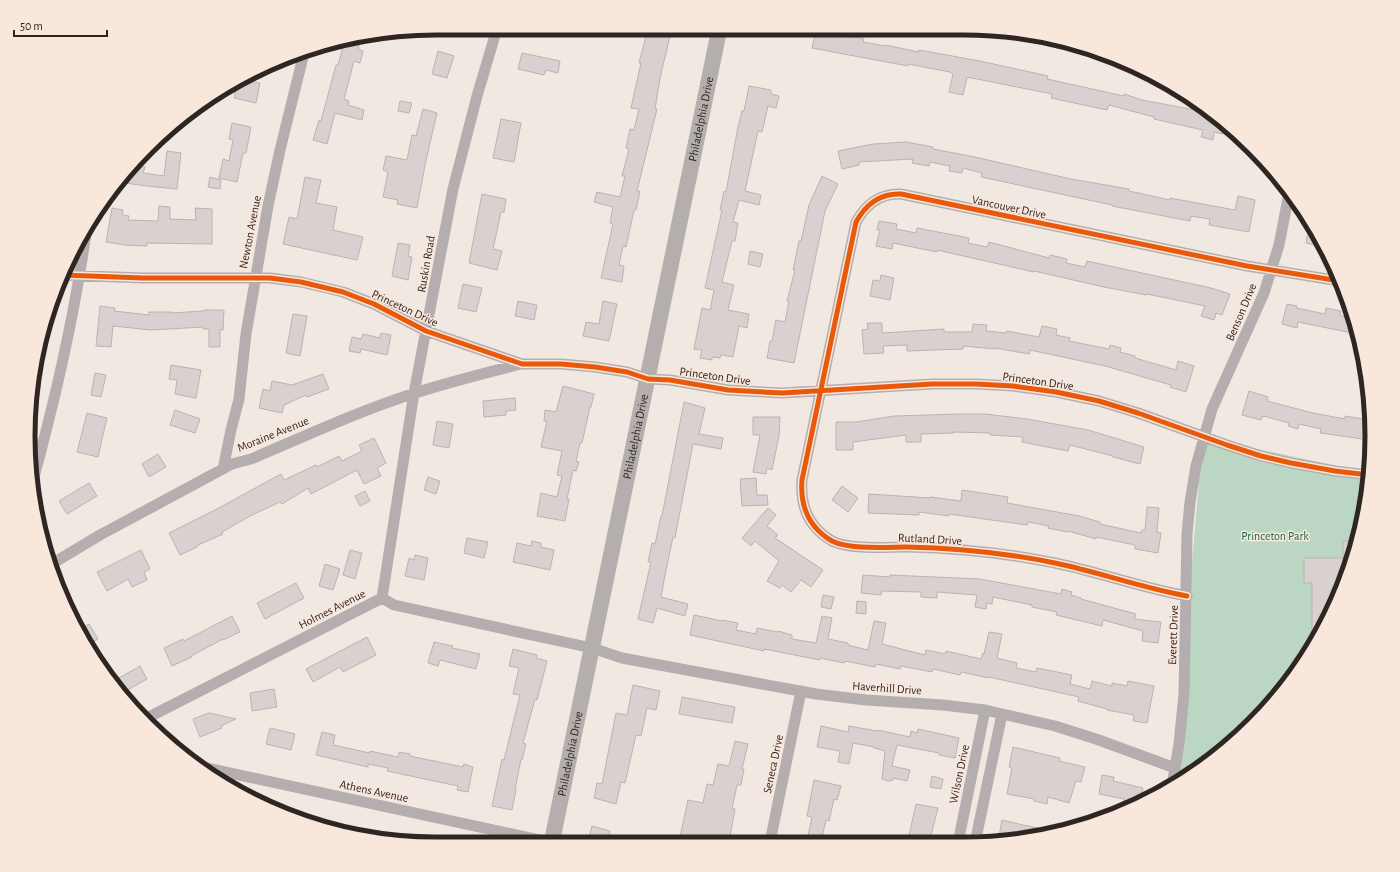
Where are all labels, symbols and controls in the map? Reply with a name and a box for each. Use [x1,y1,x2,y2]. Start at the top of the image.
scale bar [14,12,107,38]
text: 50 m [20,20,43,32]
street label: Philadelphia Drive [686,76,715,163]
street label: Vancouver Drive [971,193,1047,221]
street label: Newton Avenue [237,194,263,270]
street label: Ruskin Road [415,235,437,293]
street label: Benson Drive [1223,281,1259,343]
street label: Princeton Drive [370,287,440,329]
street label: Princeton Drive [679,365,751,387]
street label: Princeton Drive [1002,370,1074,392]
street label: Philadelphia Drive [621,393,650,480]
street label: Moraine Avenue [236,414,310,454]
park label: Princeton Park [1241,530,1309,542]
street label: Rutland Drive [898,531,962,547]
street label: Holmes Avenue [297,587,367,631]
street label: Everett Drive [1166,605,1180,665]
street label: Haverhill Drive [852,680,922,696]
street label: Philadelphia Drive [555,710,585,797]
street label: Seneca Drive [761,734,785,794]
street label: Wilson Drive [947,743,971,805]
street label: Athens Avenue [339,778,409,804]

